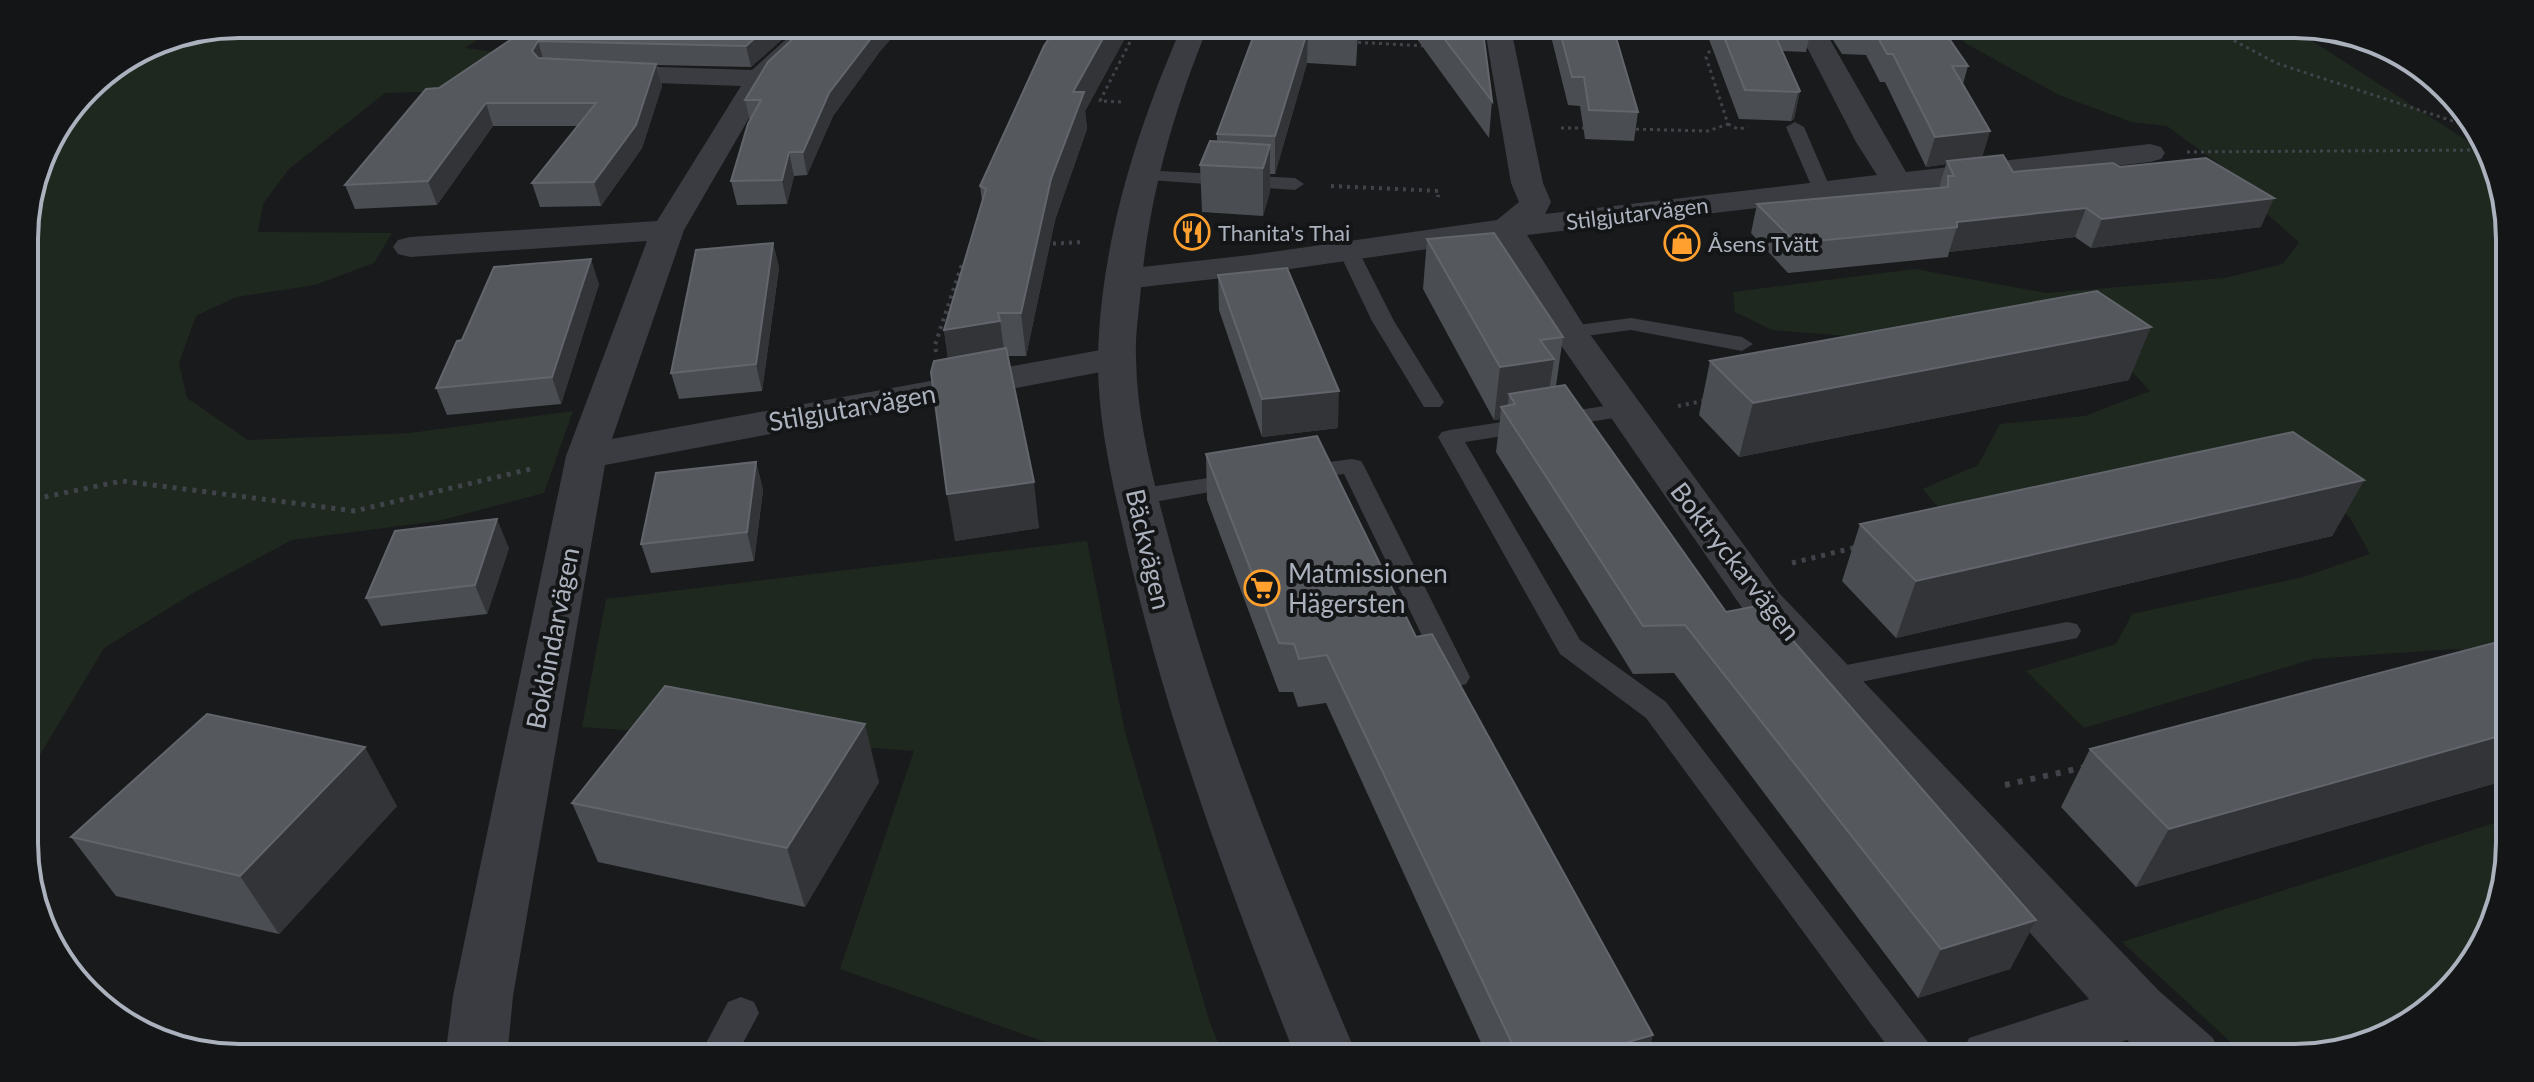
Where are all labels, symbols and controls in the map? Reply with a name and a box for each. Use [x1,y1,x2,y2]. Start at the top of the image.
street label: Stilgjutarvägen [1564,191,1710,235]
restaurant icon: Thanita's Thai [1173,213,1211,251]
place label: Thanita's Thai [1218,219,1350,246]
shop icon: Åsens Tvätt [1663,224,1701,262]
place label: Åsens Tvätt [1708,230,1819,257]
street label: Stilgjutarvägen [766,377,938,437]
street label: Boktryckarvägen [1664,476,1808,646]
street label: Bäckvägen [1120,486,1178,612]
street label: Bokbindarvägen [519,544,585,732]
place label: Matmissionen Hägersten [1288,557,1448,619]
supermarket icon: Matmissionen Hägersten [1243,569,1281,607]

